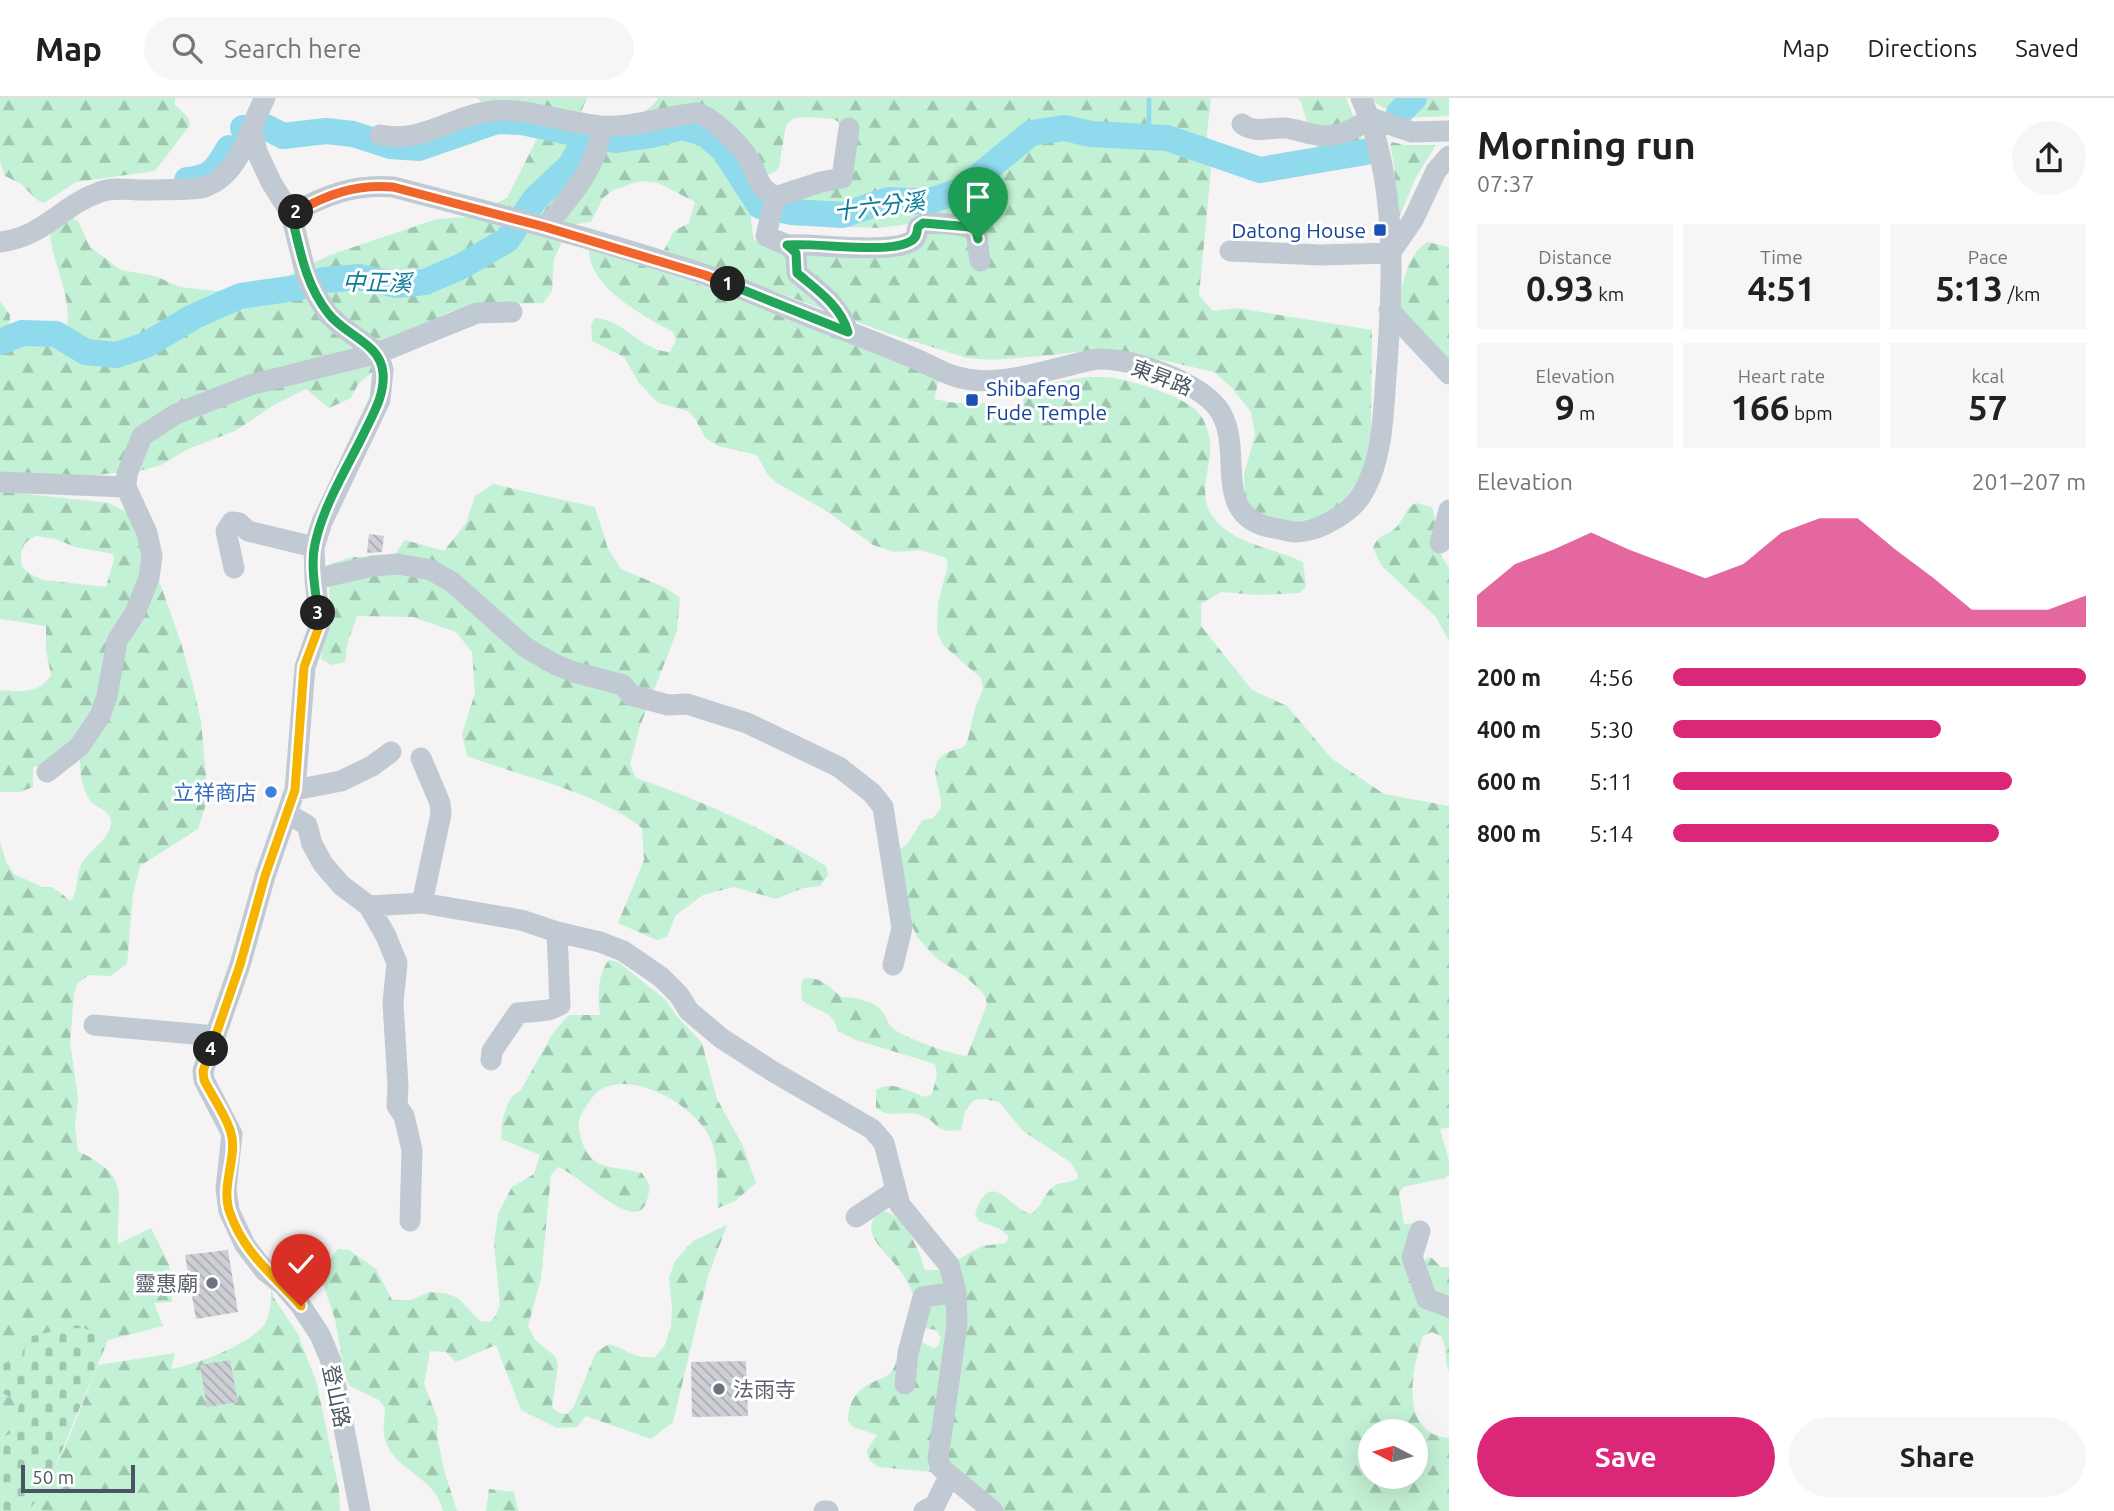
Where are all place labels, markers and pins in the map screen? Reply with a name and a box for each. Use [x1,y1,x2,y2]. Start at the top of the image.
pin [948,167,1008,239]
pin: 2 [278,194,314,230]
place label: Datong House [1231,218,1366,242]
marker: Datong House [1372,222,1388,238]
pin: 1 [710,266,746,302]
place label: Shibafeng Fude Temple [986,376,1107,424]
marker: Shibafeng Fude Temple [964,392,980,408]
pin: 3 [300,596,336,630]
place label: 立祥商店 [173,780,257,804]
marker: 立祥商店 [263,784,279,800]
pin: 4 [194,1032,228,1066]
pin [271,1234,331,1306]
place label: 靈惠廟 [135,1271,198,1295]
marker: 靈惠廟 [204,1275,220,1291]
place label: 法雨寺 [733,1377,796,1401]
marker: 法雨寺 [711,1381,727,1397]

